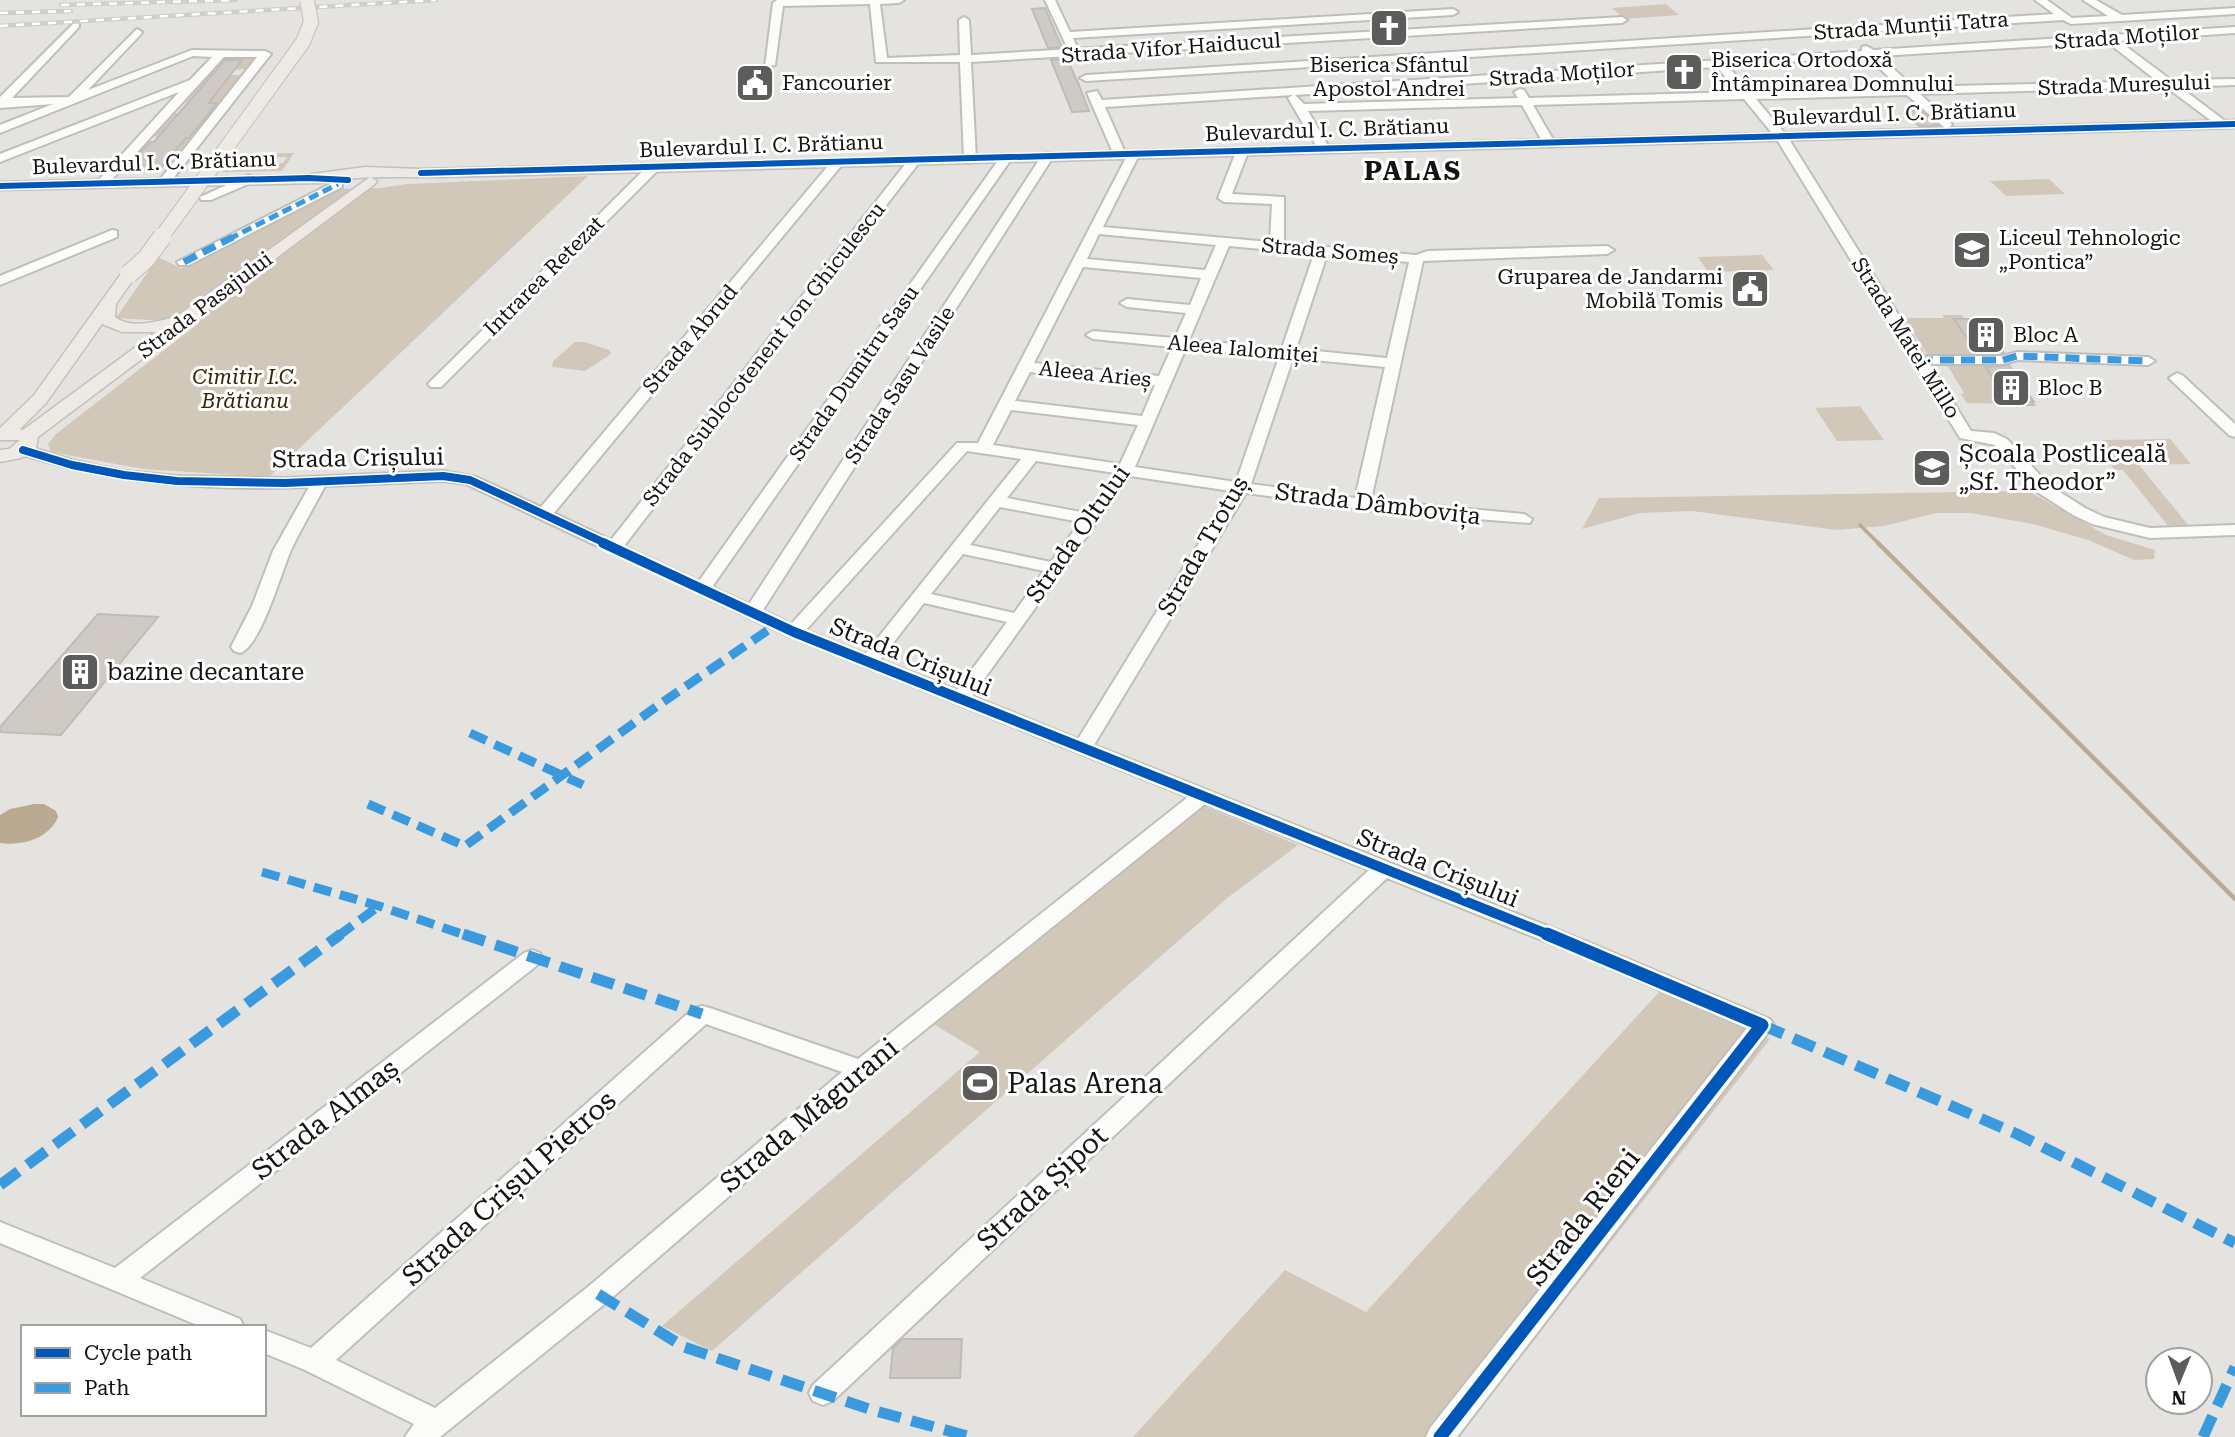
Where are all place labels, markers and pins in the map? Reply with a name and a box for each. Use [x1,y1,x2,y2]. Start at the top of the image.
church icon: Biserica Sfântul Apostol Andrei [1368,7,1410,49]
place label: Biserica Ortodoxă Întâmpinarea Domnului [1711,48,1954,96]
church icon: Biserica Ortodoxă Întâmpinarea Domnului [1663,51,1705,93]
place label: Biserica Sfântul Apostol Andrei [1309,53,1469,101]
public building icon: Fancourier [734,62,776,104]
place label: Fancourier [782,71,892,95]
place label: Liceul Tehnologic „Pontica” [1999,226,2181,274]
school or university icon: Liceul Tehnologic „Pontica” [1951,229,1993,271]
place label: Gruparea de Jandarmi Mobilă Tomis [1497,265,1723,313]
public building icon: Gruparea de Jandarmi Mobilă Tomis [1729,268,1771,310]
building icon: Bloc A [1965,314,2007,356]
place label: Bloc A [2013,323,2078,347]
building icon: Bloc B [1990,367,2032,409]
place label: Bloc B [2038,376,2103,400]
place label: Școala Postliceală „Sf. Theodor” [1959,440,2167,496]
school or university icon: Școala Postliceală „Sf. Theodor” [1911,447,1953,489]
building icon: bazine decantare [59,651,101,693]
place label: bazine decantare [107,658,304,686]
sports icon: Palas Arena [959,1062,1001,1104]
place label: Palas Arena [1007,1067,1163,1100]

